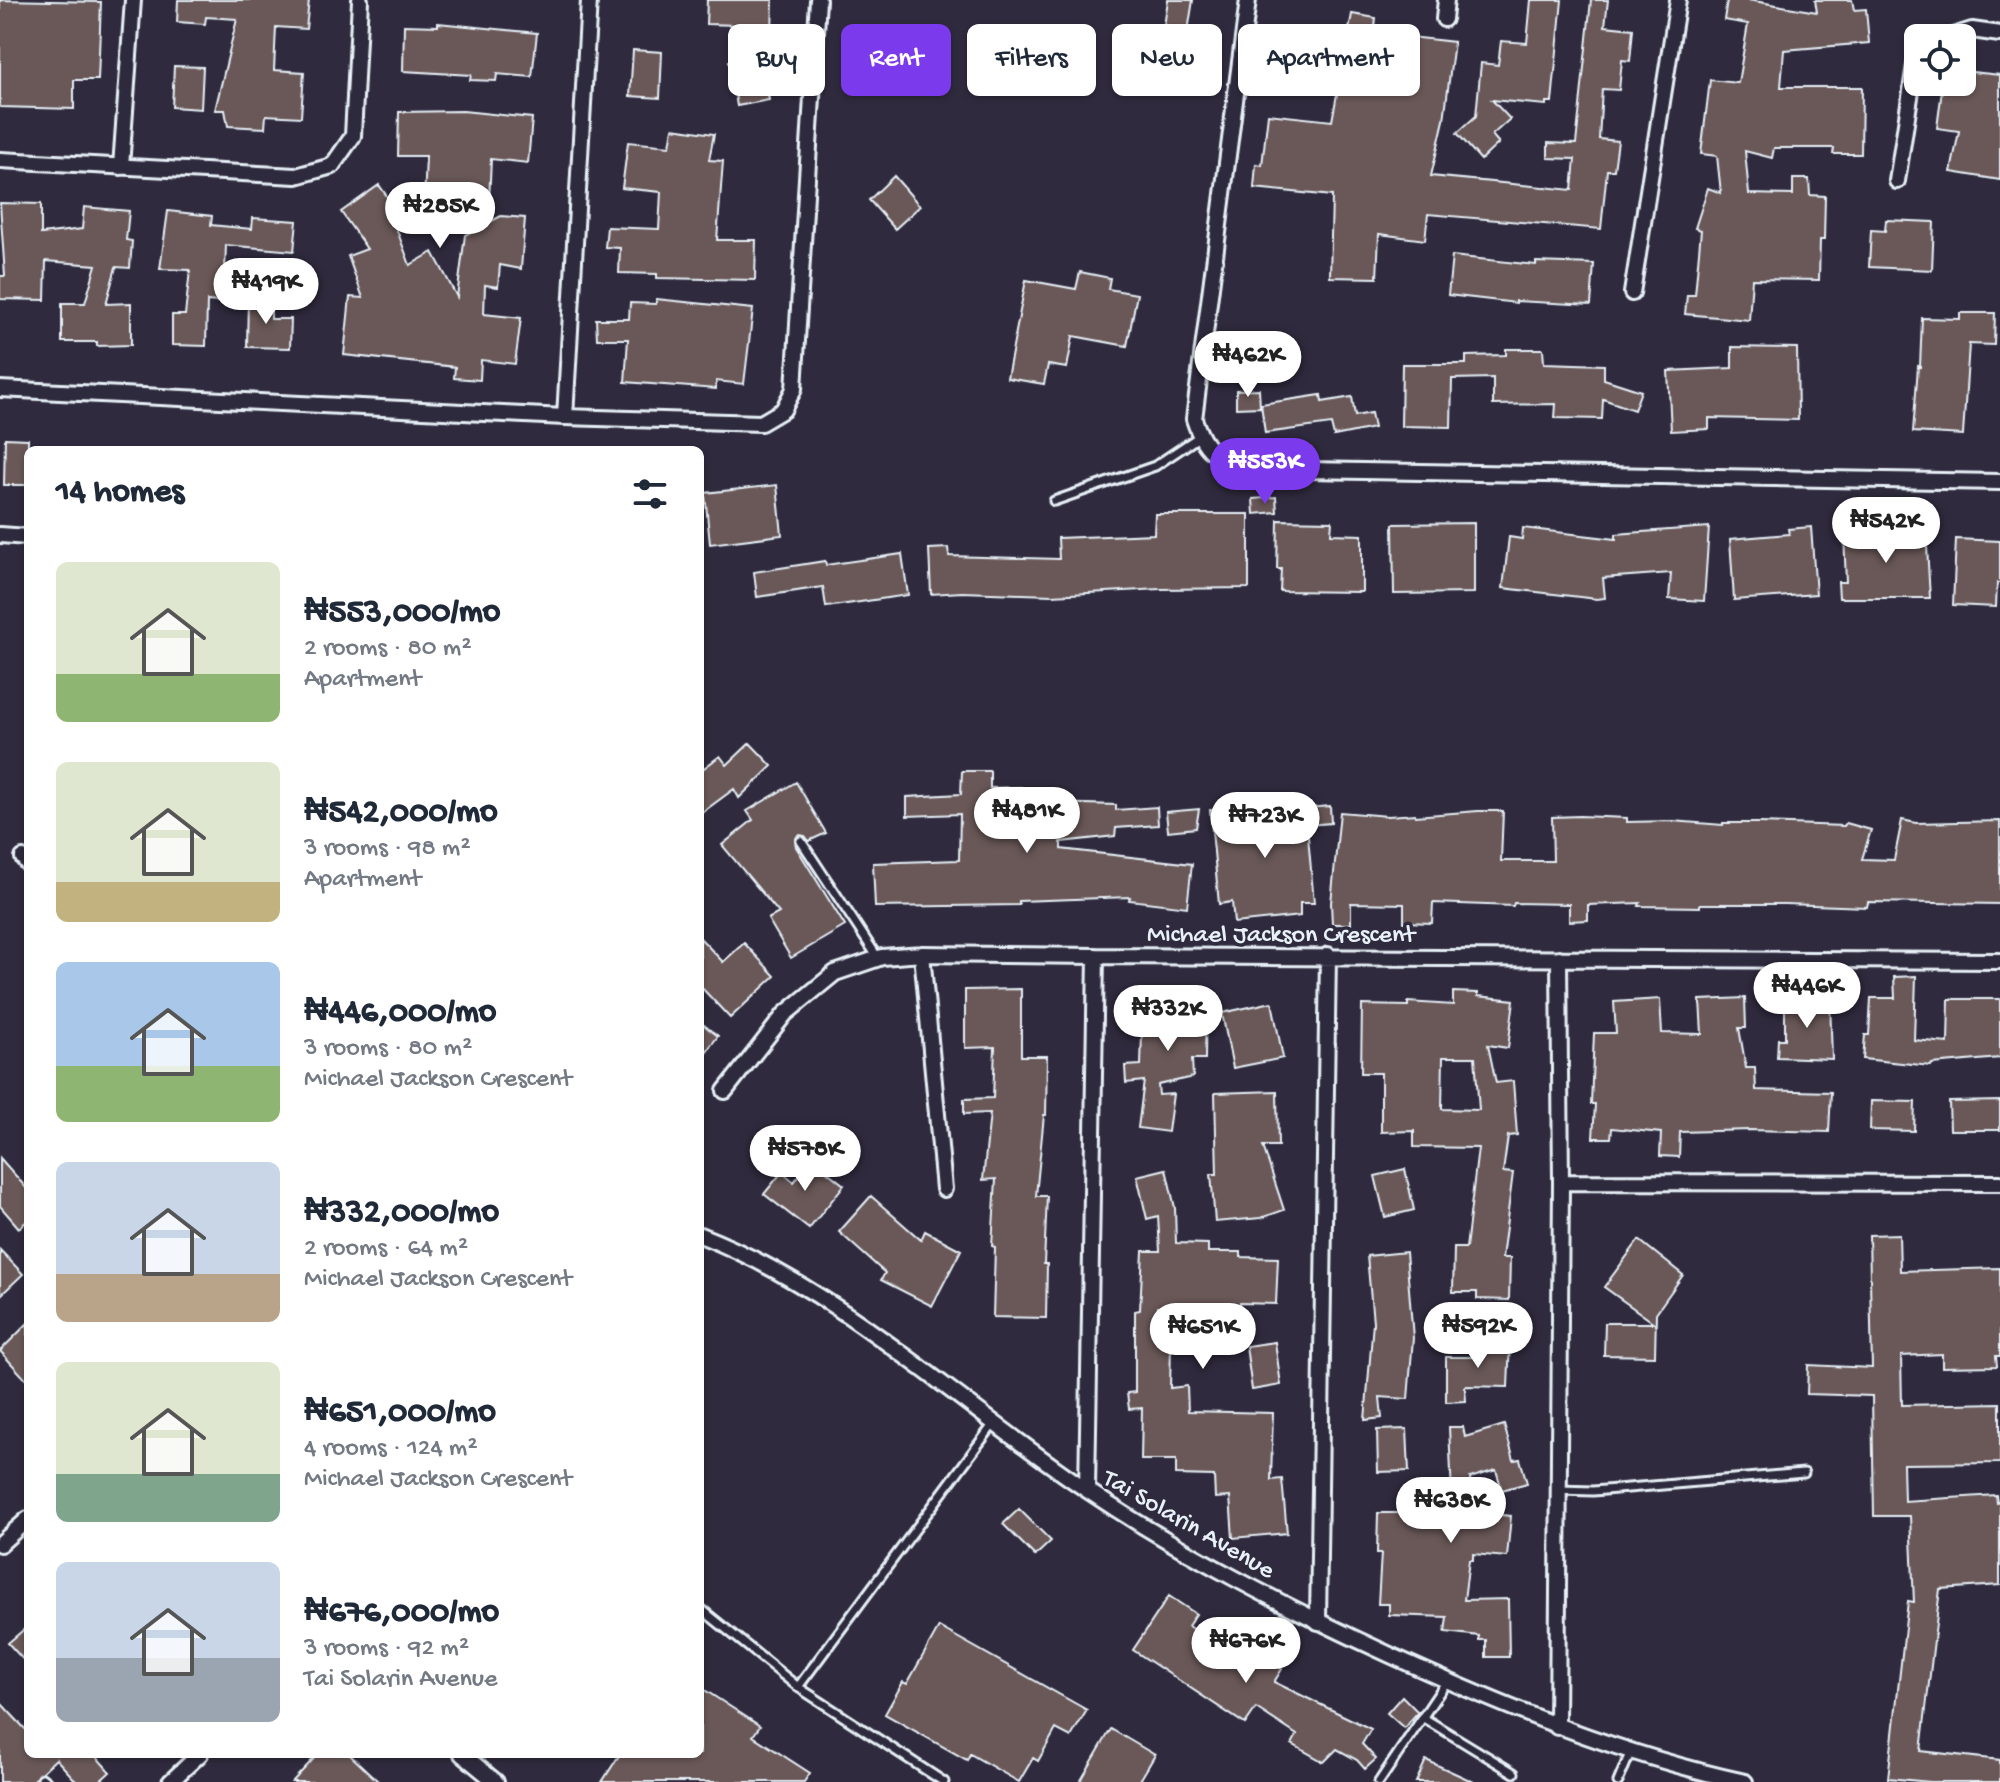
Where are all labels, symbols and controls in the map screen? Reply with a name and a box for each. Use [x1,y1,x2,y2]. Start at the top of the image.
chip: Buy [728,24,825,96]
chip: Rent [841,24,951,96]
chip: Filters [967,24,1096,96]
chip: New [1112,24,1222,96]
chip: Apartment [1238,24,1420,96]
map controls [1904,24,1976,96]
button: locate [1904,24,1976,96]
pin: ₦285K [384,182,496,250]
text: ₦285K [403,192,477,223]
pin: ₦419K [210,258,322,326]
text: ₦419K [232,268,300,299]
pin: ₦462K [1192,331,1304,399]
text: ₦462K [1212,341,1284,372]
pin: ₦553K [1209,438,1321,506]
text: ₦553K [1228,448,1302,479]
icon: filters [628,472,672,516]
text: 14 homes [56,474,184,514]
pin: ₦542K [1830,497,1942,565]
text: ₦542K [1850,507,1922,538]
icon: home [120,594,216,690]
text: ₦553,000/mo [304,594,501,634]
text: 2 rooms · 80 m² [304,634,472,665]
text: Apartment [304,665,421,696]
pin: ₦481K [971,787,1083,855]
pin: ₦723K [1209,792,1321,860]
icon: home [120,794,216,890]
text: ₦542,000/mo [304,794,498,834]
text: ₦481K [992,797,1062,828]
text: ₦723K [1229,802,1301,833]
text: 3 rooms · 98 m² [304,834,471,865]
text: Apartment [304,865,421,896]
street label: Michael Jackson Crescent [1147,921,1417,952]
pin: ₦446K [1751,962,1863,1030]
text: ₦446K [1772,972,1842,1003]
pin: ₦332K [1112,985,1224,1053]
icon: home [120,994,216,1090]
text: ₦446,000/mo [304,994,497,1034]
text: ₦332K [1132,995,1204,1026]
text: 3 rooms · 80 m² [304,1034,472,1065]
text: Michael Jackson Crescent [304,1065,572,1096]
pin: ₦578K [749,1125,861,1193]
text: ₦578K [768,1135,842,1166]
icon: home [120,1194,216,1290]
text: ₦332,000/mo [304,1194,499,1234]
text: 2 rooms · 64 m² [304,1234,468,1265]
text: Michael Jackson Crescent [304,1265,572,1296]
pin: ₦592K [1422,1302,1534,1370]
pin: ₦651K [1147,1303,1259,1371]
text: ₦592K [1442,1312,1514,1343]
text: ₦651K [1168,1313,1238,1344]
icon: home [120,1394,216,1490]
text: ₦651,000/mo [304,1394,496,1434]
text: 4 rooms · 124 m² [304,1434,478,1465]
street label: Tai Solarin Avenue [1094,1463,1280,1588]
text: Michael Jackson Crescent [304,1465,572,1496]
pin: ₦638K [1395,1477,1507,1545]
text: ₦638K [1414,1487,1488,1518]
icon: home [120,1594,216,1690]
text: ₦676,000/mo [304,1594,499,1634]
pin: ₦676K [1190,1617,1302,1685]
text: ₦676K [1210,1627,1282,1658]
text: 3 rooms · 92 m² [304,1634,469,1665]
text: Tai Solarin Avenue [304,1665,498,1696]

